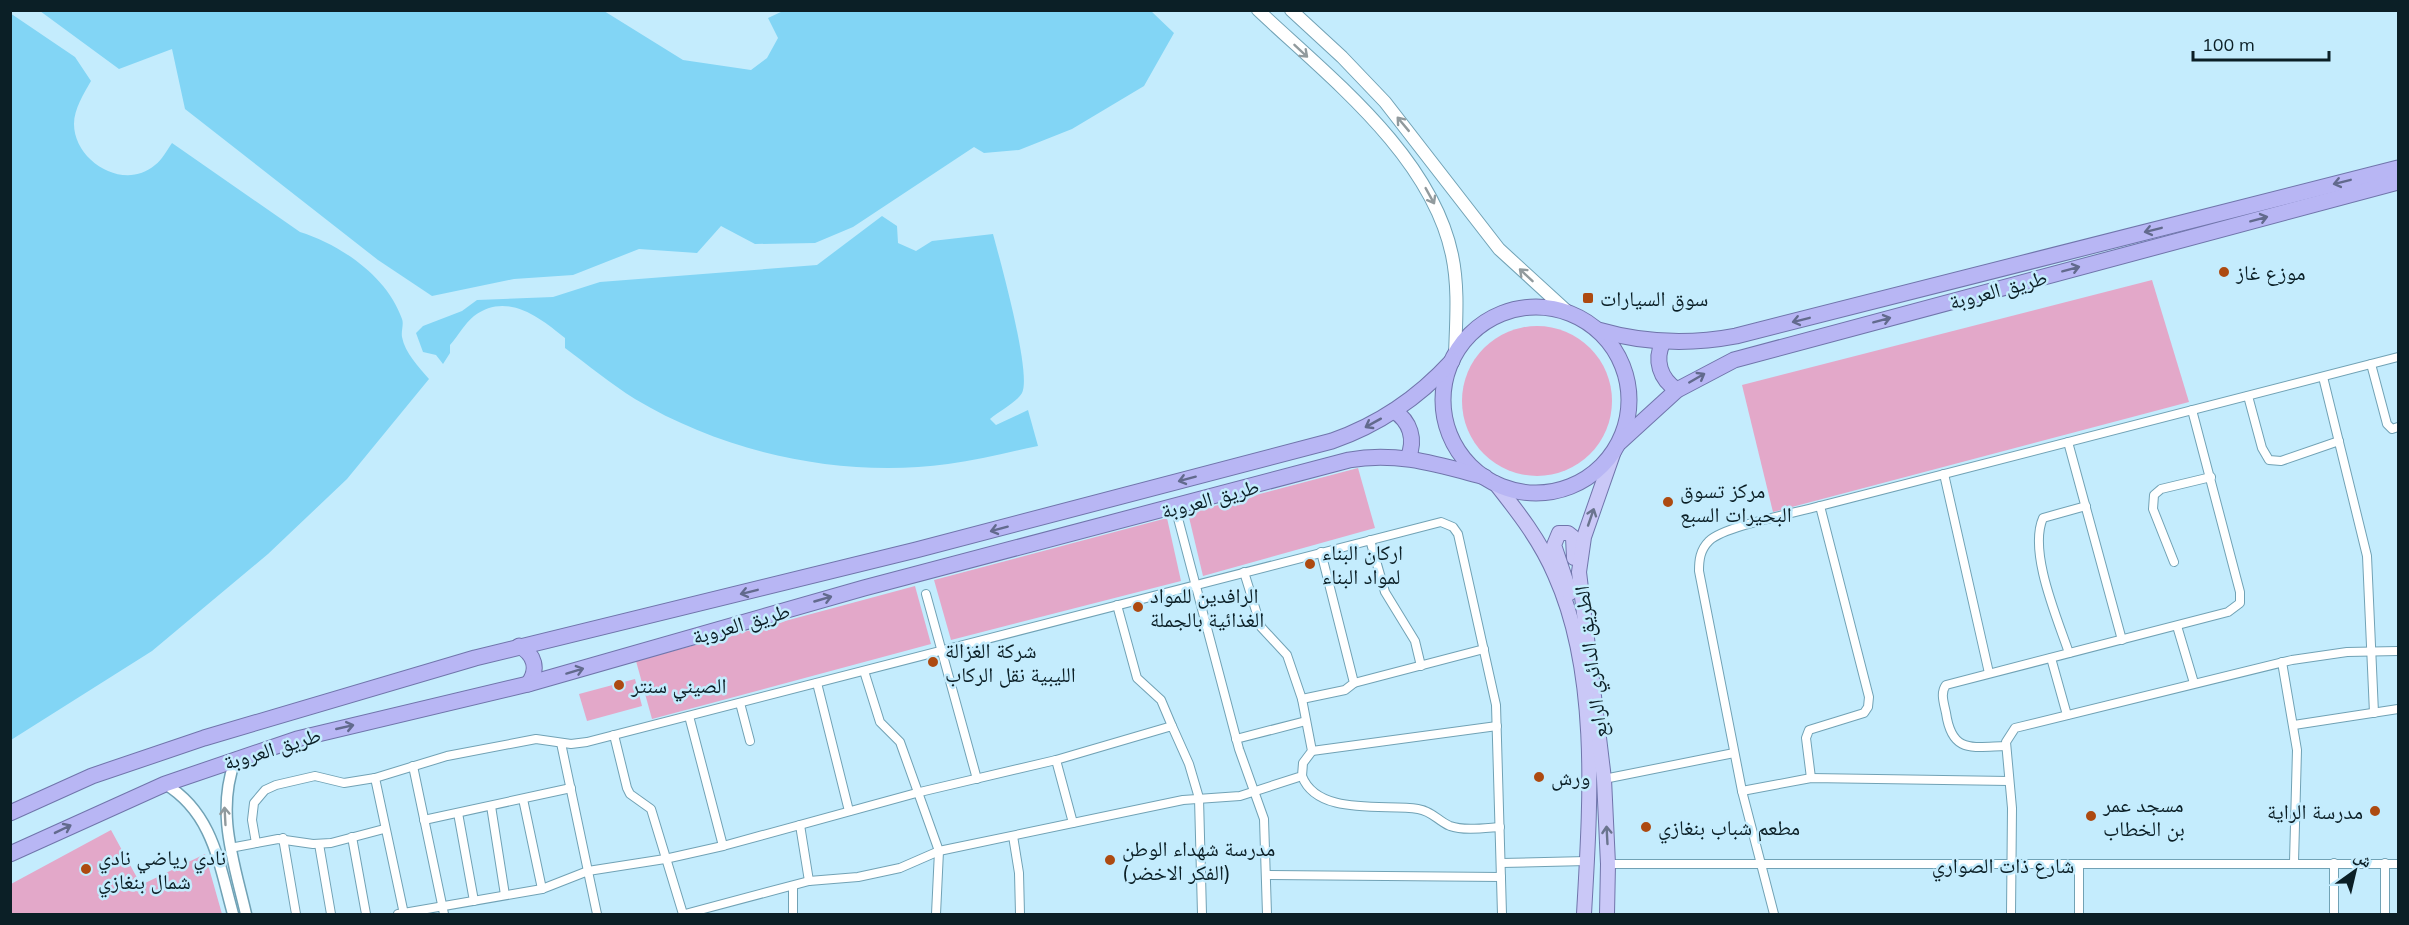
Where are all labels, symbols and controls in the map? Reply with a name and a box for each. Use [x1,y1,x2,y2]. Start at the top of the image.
scale bar [2193,24,2330,62]
text: 100 m [2202,33,2255,56]
one-way arrow [1293,43,1308,57]
one-way arrow [1397,116,1410,132]
one-way arrow [2333,177,2352,189]
one-way arrow [1424,187,1436,204]
one-way arrow [2249,213,2268,224]
one-way arrow [2144,225,2163,237]
place label: موزع غاز [2235,259,2306,286]
street label: طريق العروبة [1946,263,2050,315]
one-way arrow [2061,263,2080,275]
marker: موزع غاز [2217,265,2231,279]
one-way arrow [1519,268,1534,282]
place label: سوق السيارات [1600,285,1708,312]
marker: سوق السيارات [1581,291,1595,305]
one-way arrow [1872,313,1891,325]
one-way arrow [1792,315,1811,326]
one-way arrow [1688,372,1705,384]
one-way arrow [1365,418,1383,429]
street label: طريق العروبة [1158,472,1262,524]
one-way arrow [1178,474,1197,486]
place label: مركز تسوق البحيرات السبع [1680,477,1792,528]
marker: مركز تسوق البحيرات السبع [1661,495,1675,509]
one-way arrow [1587,508,1598,527]
one-way arrow [989,523,1008,535]
place label: اركان البناء لمواد البناء [1322,539,1403,589]
marker: اركان البناء لمواد البناء [1303,557,1317,571]
place label: الرافدين للمواد الغذائية بالجملة [1150,582,1264,632]
street label: الطريق الدائري الرابع [1568,584,1617,740]
one-way arrow [739,587,758,599]
one-way arrow [813,593,832,605]
street label: طريق العروبة [689,597,793,650]
marker: الرافدين للمواد الغذائية بالجملة [1131,600,1145,614]
place label: شركة الغزالة الليبية نقل الركاب [945,637,1076,688]
marker: شركة الغزالة الليبية نقل الركاب [926,655,940,669]
one-way arrow [565,665,584,676]
place label: الصيني سنتر [630,672,726,702]
marker: الصيني سنتر [612,678,626,692]
one-way arrow [335,720,354,732]
street label: طريق العروبة [220,721,324,776]
place label: ورش [1551,764,1590,791]
marker: ورش [1532,770,1546,784]
place label: مسجد عمر بن الخطاب [2102,791,2185,842]
place label: مدرسة الراية [2267,798,2363,824]
marker: مدرسة الراية [2368,804,2382,818]
one-way arrow [220,807,231,827]
marker: مسجد عمر بن الخطاب [2084,809,2098,823]
place label: مطعم شباب بنغازي [1658,814,1800,844]
marker: مطعم شباب بنغازي [1639,820,1653,834]
one-way arrow [54,822,72,834]
one-way arrow [1601,826,1612,846]
place label: مدرسة شهداء الوطن (الفكر الاخضر) [1122,835,1275,885]
north arrow [2325,841,2385,901]
place label: نادي رياضي نادي شمال بنغازي [98,844,226,898]
text: ش [2351,846,2376,872]
street label: شارع ذات الصواري [1932,852,2074,882]
marker: مدرسة شهداء الوطن (الفكر الاخضر) [1103,853,1117,867]
marker: نادي رياضي نادي شمال بنغازي [79,862,93,876]

